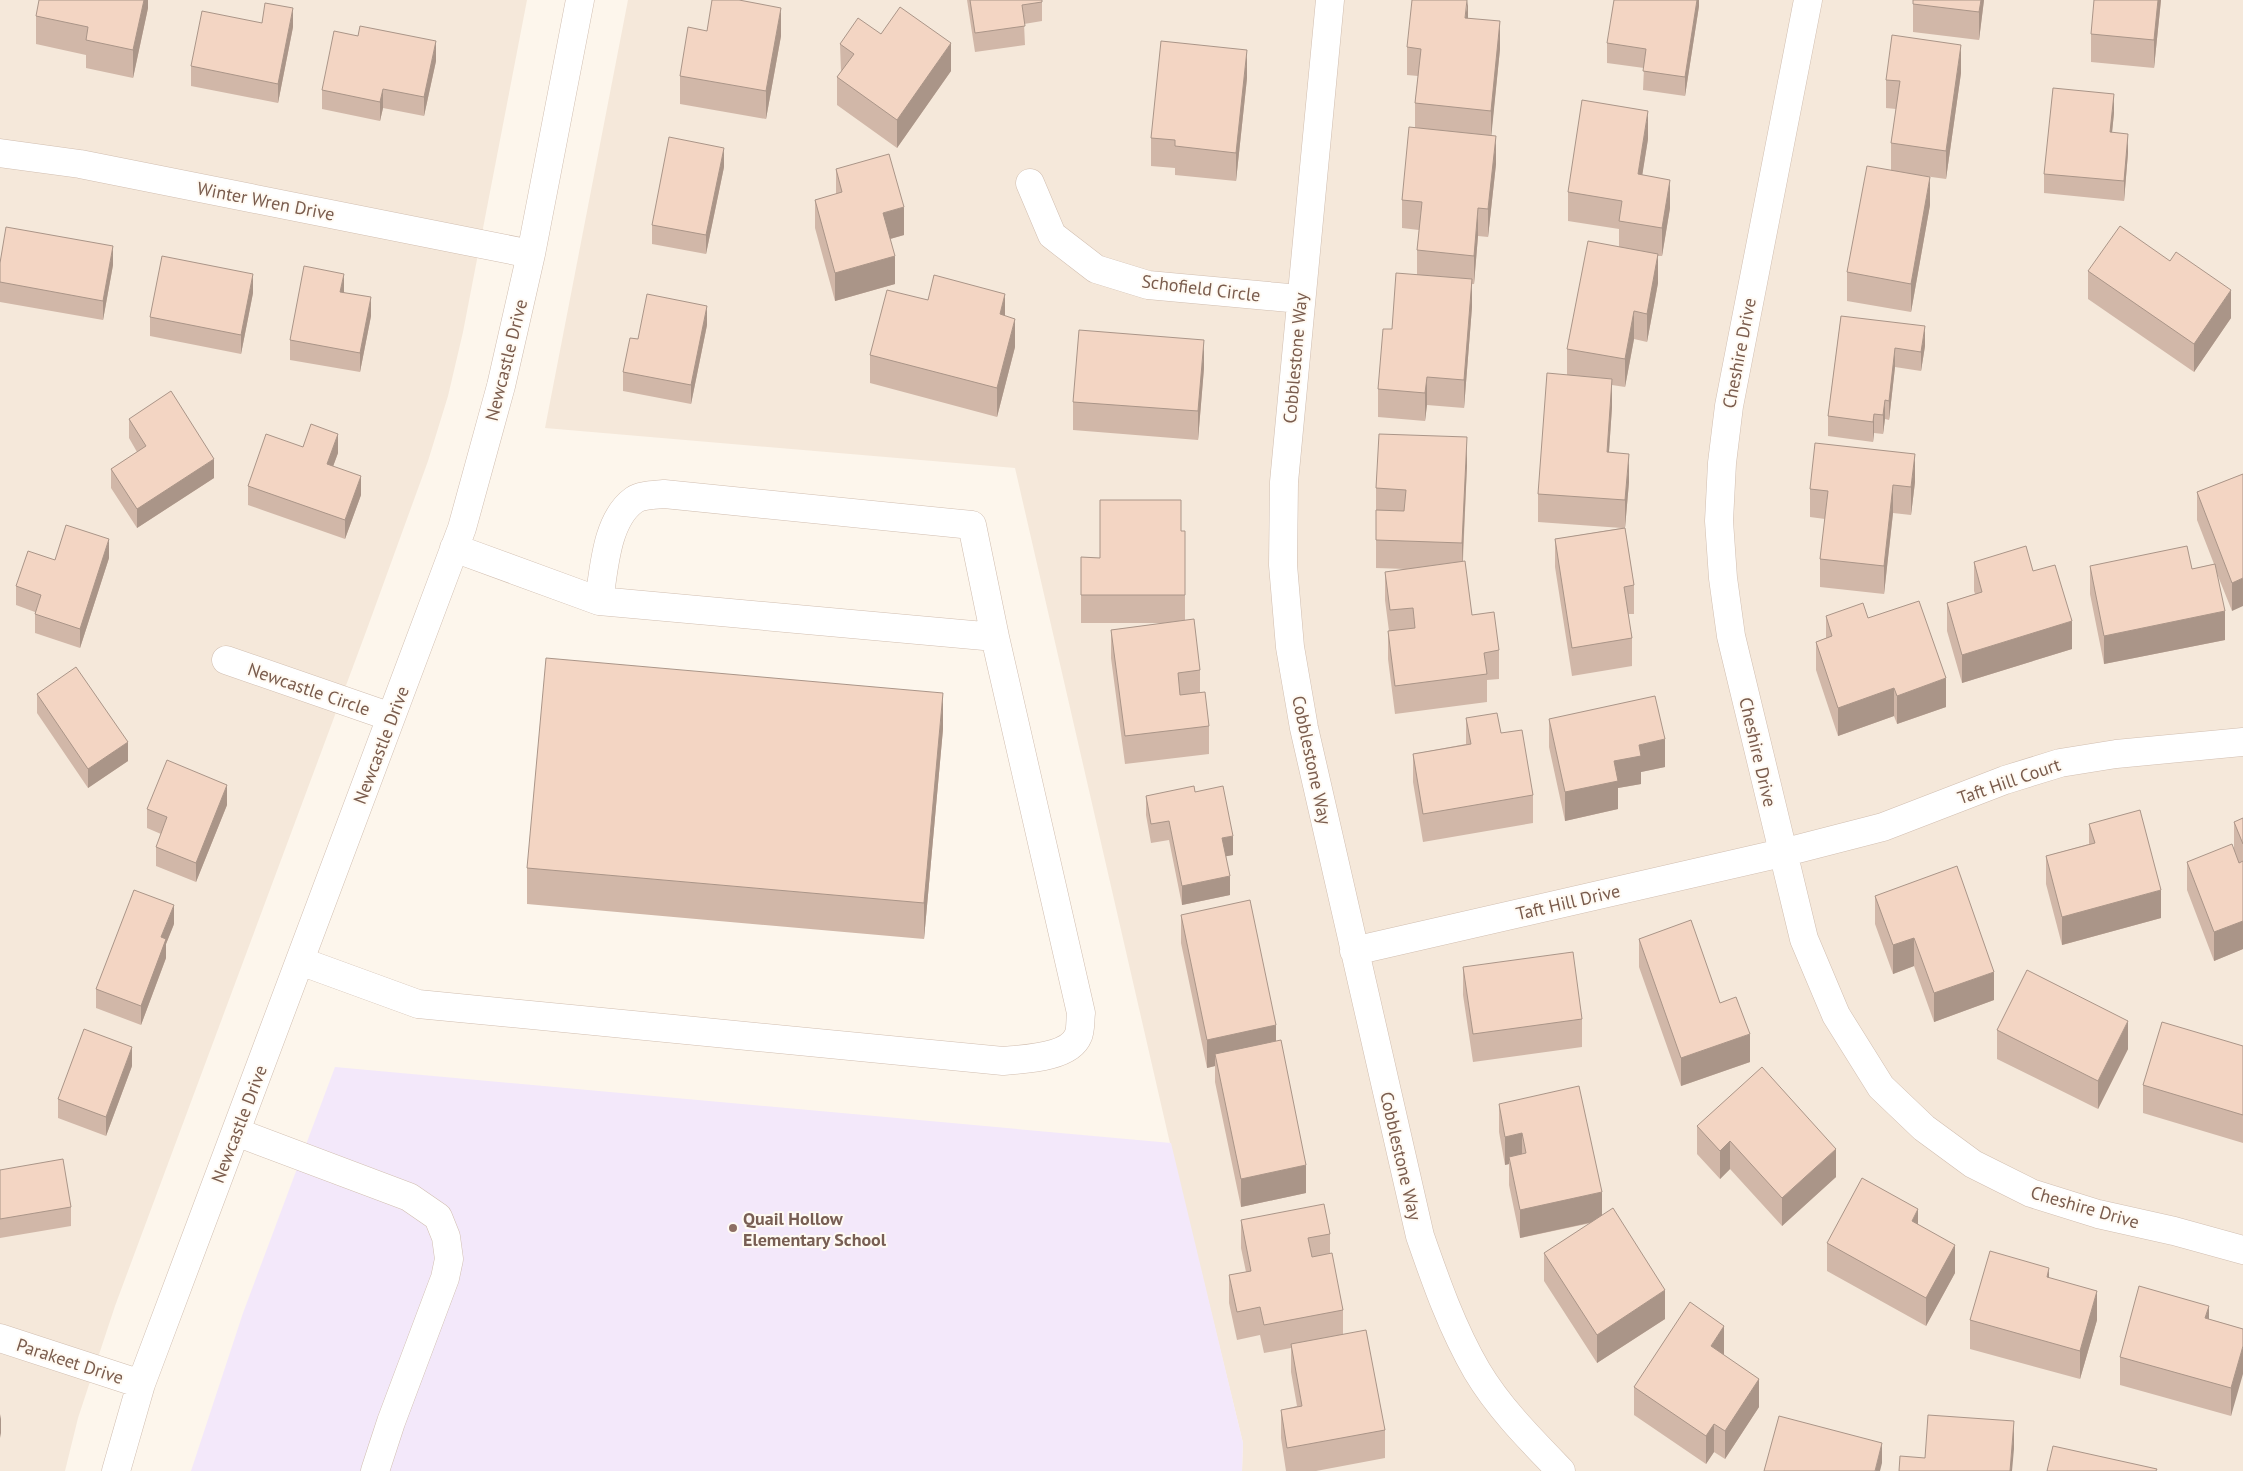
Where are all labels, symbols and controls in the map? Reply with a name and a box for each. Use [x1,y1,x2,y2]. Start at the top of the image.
street label: Winter Wren Drive [195,176,337,226]
street label: Schofield Circle [1140,269,1262,307]
street label: Cobblestone Way [1278,291,1312,424]
street label: Cheshire Drive [1717,296,1761,410]
street label: Newcastle Drive [480,297,532,423]
street label: Newcastle Circle [245,657,373,721]
street label: Newcastle Drive [348,683,414,807]
street label: Cobblestone Way [1287,693,1337,827]
street label: Cheshire Drive [1734,695,1782,809]
street label: Taft Hill Court [1954,753,2064,809]
street label: Taft Hill Drive [1514,879,1622,925]
street label: Newcastle Drive [206,1062,272,1186]
street label: Cobblestone Way [1375,1089,1427,1223]
street label: Cheshire Drive [2028,1181,2142,1233]
place label: Quail Hollow Elementary School [743,1207,887,1251]
marker: Quail Hollow Elementary School [727,1222,739,1234]
street label: Parakeet Drive [14,1333,126,1389]

